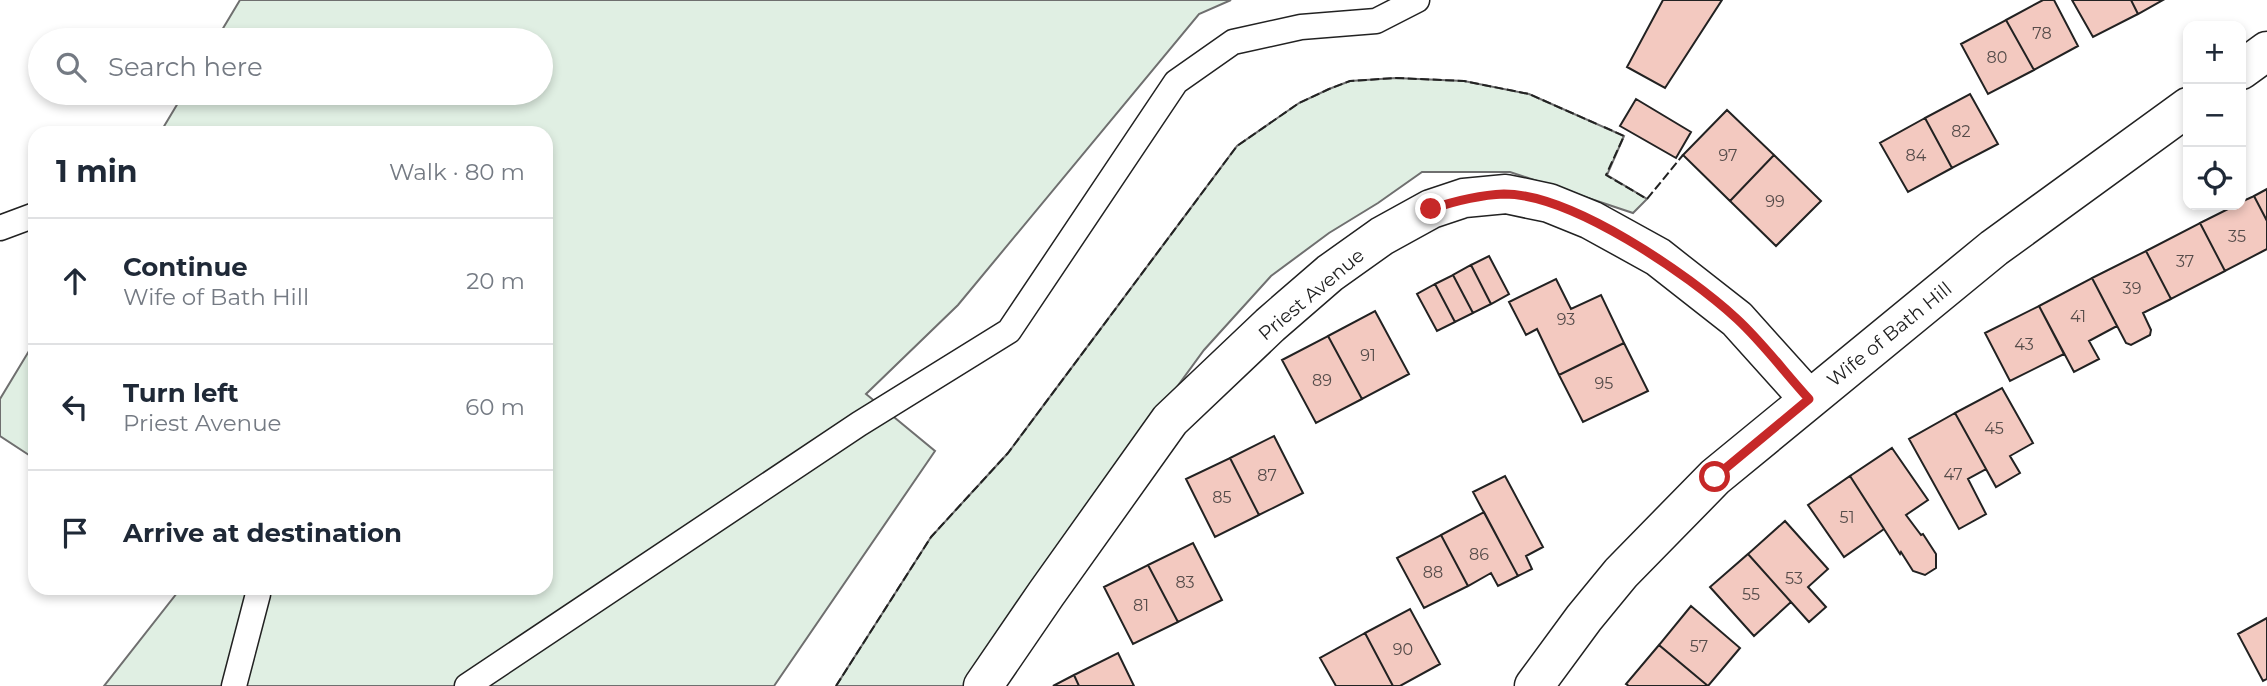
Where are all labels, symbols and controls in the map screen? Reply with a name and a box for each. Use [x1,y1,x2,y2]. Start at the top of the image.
map controls [2183,21,2246,210]
button: + [2183,21,2246,84]
house number: 78 [2032,24,2052,43]
search box [28,28,553,105]
icon: search [52,48,90,86]
house number: 80 [1987,48,2007,67]
text: Search here [108,51,263,83]
button: − [2183,84,2246,147]
house number: 82 [1951,122,1971,141]
house number: 97 [1718,146,1738,165]
house number: 84 [1906,146,1927,165]
button: locate [2183,147,2246,210]
text: 1 min [56,153,137,190]
text: Walk · 80 m [389,158,525,186]
house number: 99 [1765,192,1785,211]
route end [1415,193,1446,224]
house number: 35 [2228,227,2246,246]
street label: Priest Avenue [1254,243,1369,345]
text: Continue [123,251,248,283]
house number: 37 [2176,252,2194,271]
icon: ahead [56,262,94,300]
text: 20 m [466,267,525,295]
street label: Wife of Bath Hill [1822,277,1956,392]
house number: 39 [2123,279,2141,298]
text: Wife of Bath Hill [123,283,309,311]
house number: 41 [2070,307,2086,326]
house number: 93 [1557,310,1575,329]
house number: 43 [2014,335,2034,354]
house number: 91 [1360,346,1376,365]
house number: 89 [1312,371,1332,390]
house number: 95 [1595,374,1613,393]
text: Turn left [123,377,239,409]
icon: left [56,388,94,426]
text: 60 m [465,393,525,421]
text: Priest Avenue [123,409,282,437]
house number: 45 [1984,419,2004,438]
route start [1699,461,1730,492]
house number: 47 [1943,465,1963,484]
house number: 87 [1257,466,1277,485]
house number: 85 [1212,488,1232,507]
house number: 51 [1840,508,1854,527]
icon: arrive [56,514,94,552]
text: Arrive at destination [123,517,402,549]
house number: 86 [1469,545,1489,564]
house number: 88 [1423,563,1443,582]
house number: 53 [1785,569,1803,588]
house number: 83 [1175,573,1195,592]
house number: 55 [1742,585,1760,604]
house number: 81 [1133,596,1149,615]
house number: 57 [1690,637,1708,656]
house number: 90 [1393,640,1413,659]

